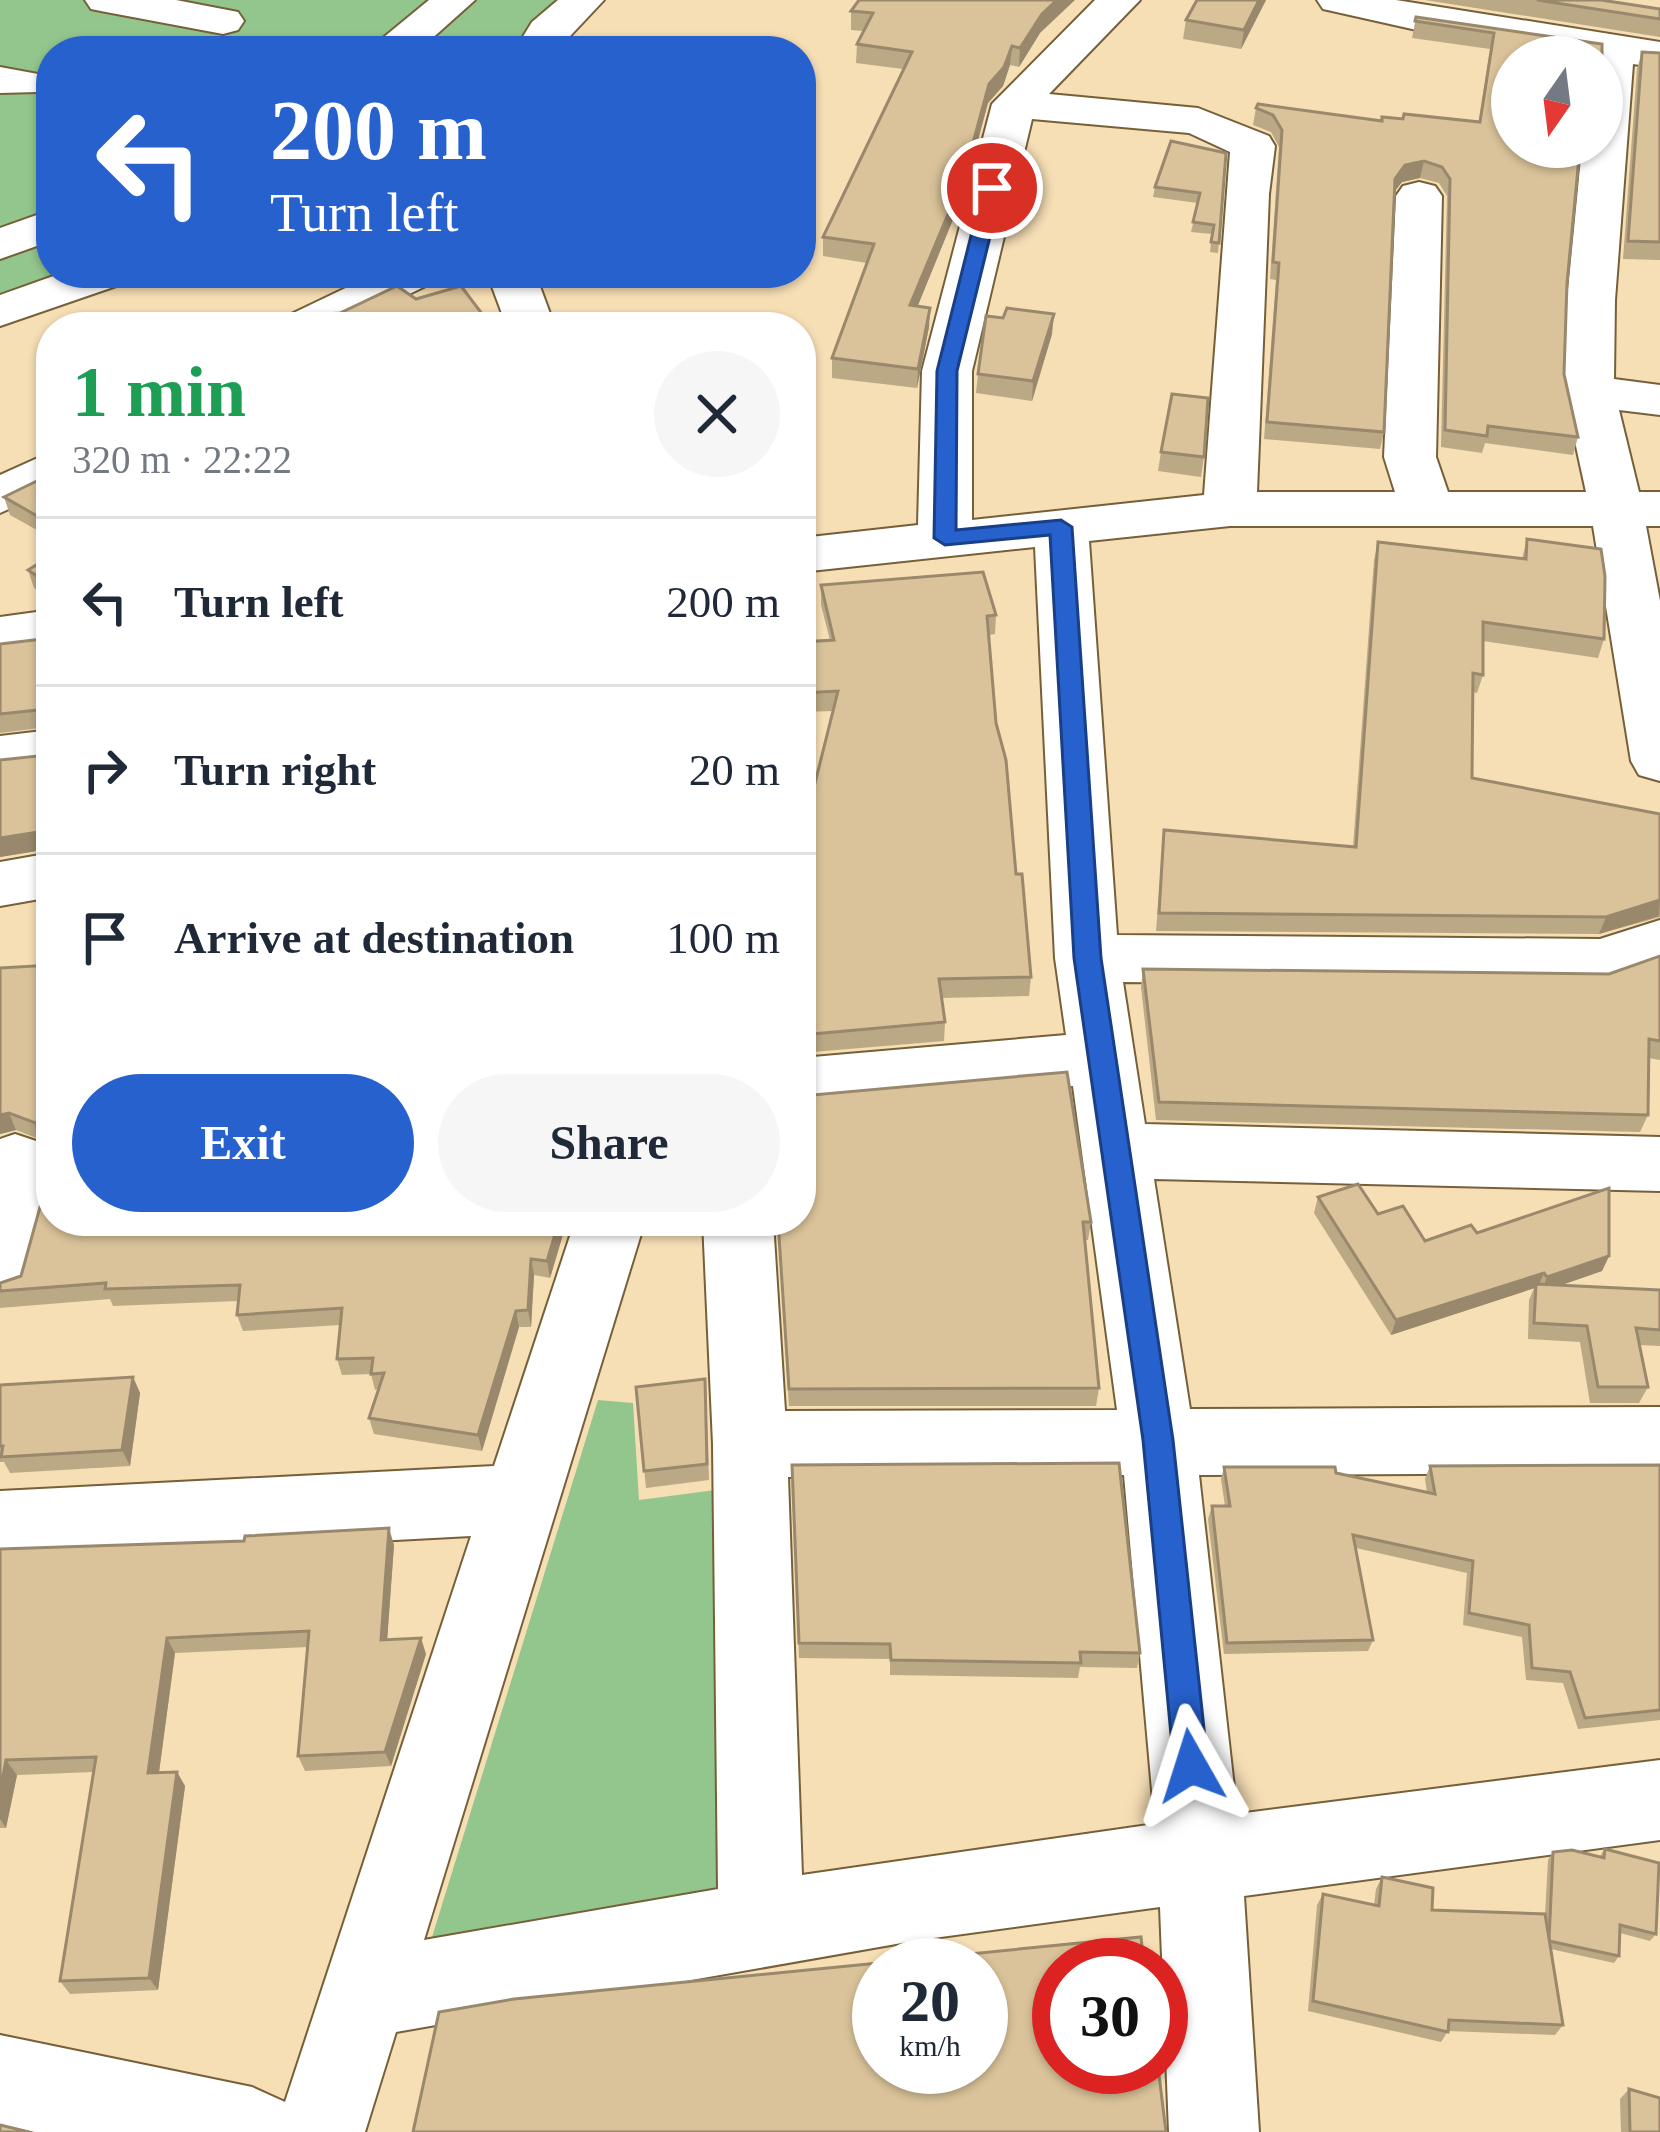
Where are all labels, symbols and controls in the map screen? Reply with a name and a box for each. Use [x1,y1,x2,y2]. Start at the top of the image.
north arrow [1491,36,1623,168]
map controls [1491,36,1623,168]
icon: left [72,84,228,240]
text: 200 m [270,84,487,177]
pin [941,137,1043,239]
icon: arrive [959,155,1025,221]
text: Turn left [270,183,459,243]
button: close [654,351,780,477]
text: 1 min [72,352,246,432]
text: 320 m · 22:22 [72,438,292,481]
icon: left [72,569,138,635]
text: Turn left [174,577,344,627]
text: 200 m [666,577,780,627]
icon: right [72,737,138,803]
text: Turn right [174,745,376,795]
text: 20 m [689,745,780,795]
icon: arrive [72,905,138,971]
text: Arrive at destination [174,913,574,963]
text: 100 m [666,913,780,963]
button: Exit [72,1074,414,1212]
button: Share [438,1074,780,1212]
position arrow [1128,1703,1254,1829]
speed limit sign: 30 [1032,1938,1188,2094]
text: 20 [900,1968,960,2034]
text: km/h [899,2029,961,2062]

